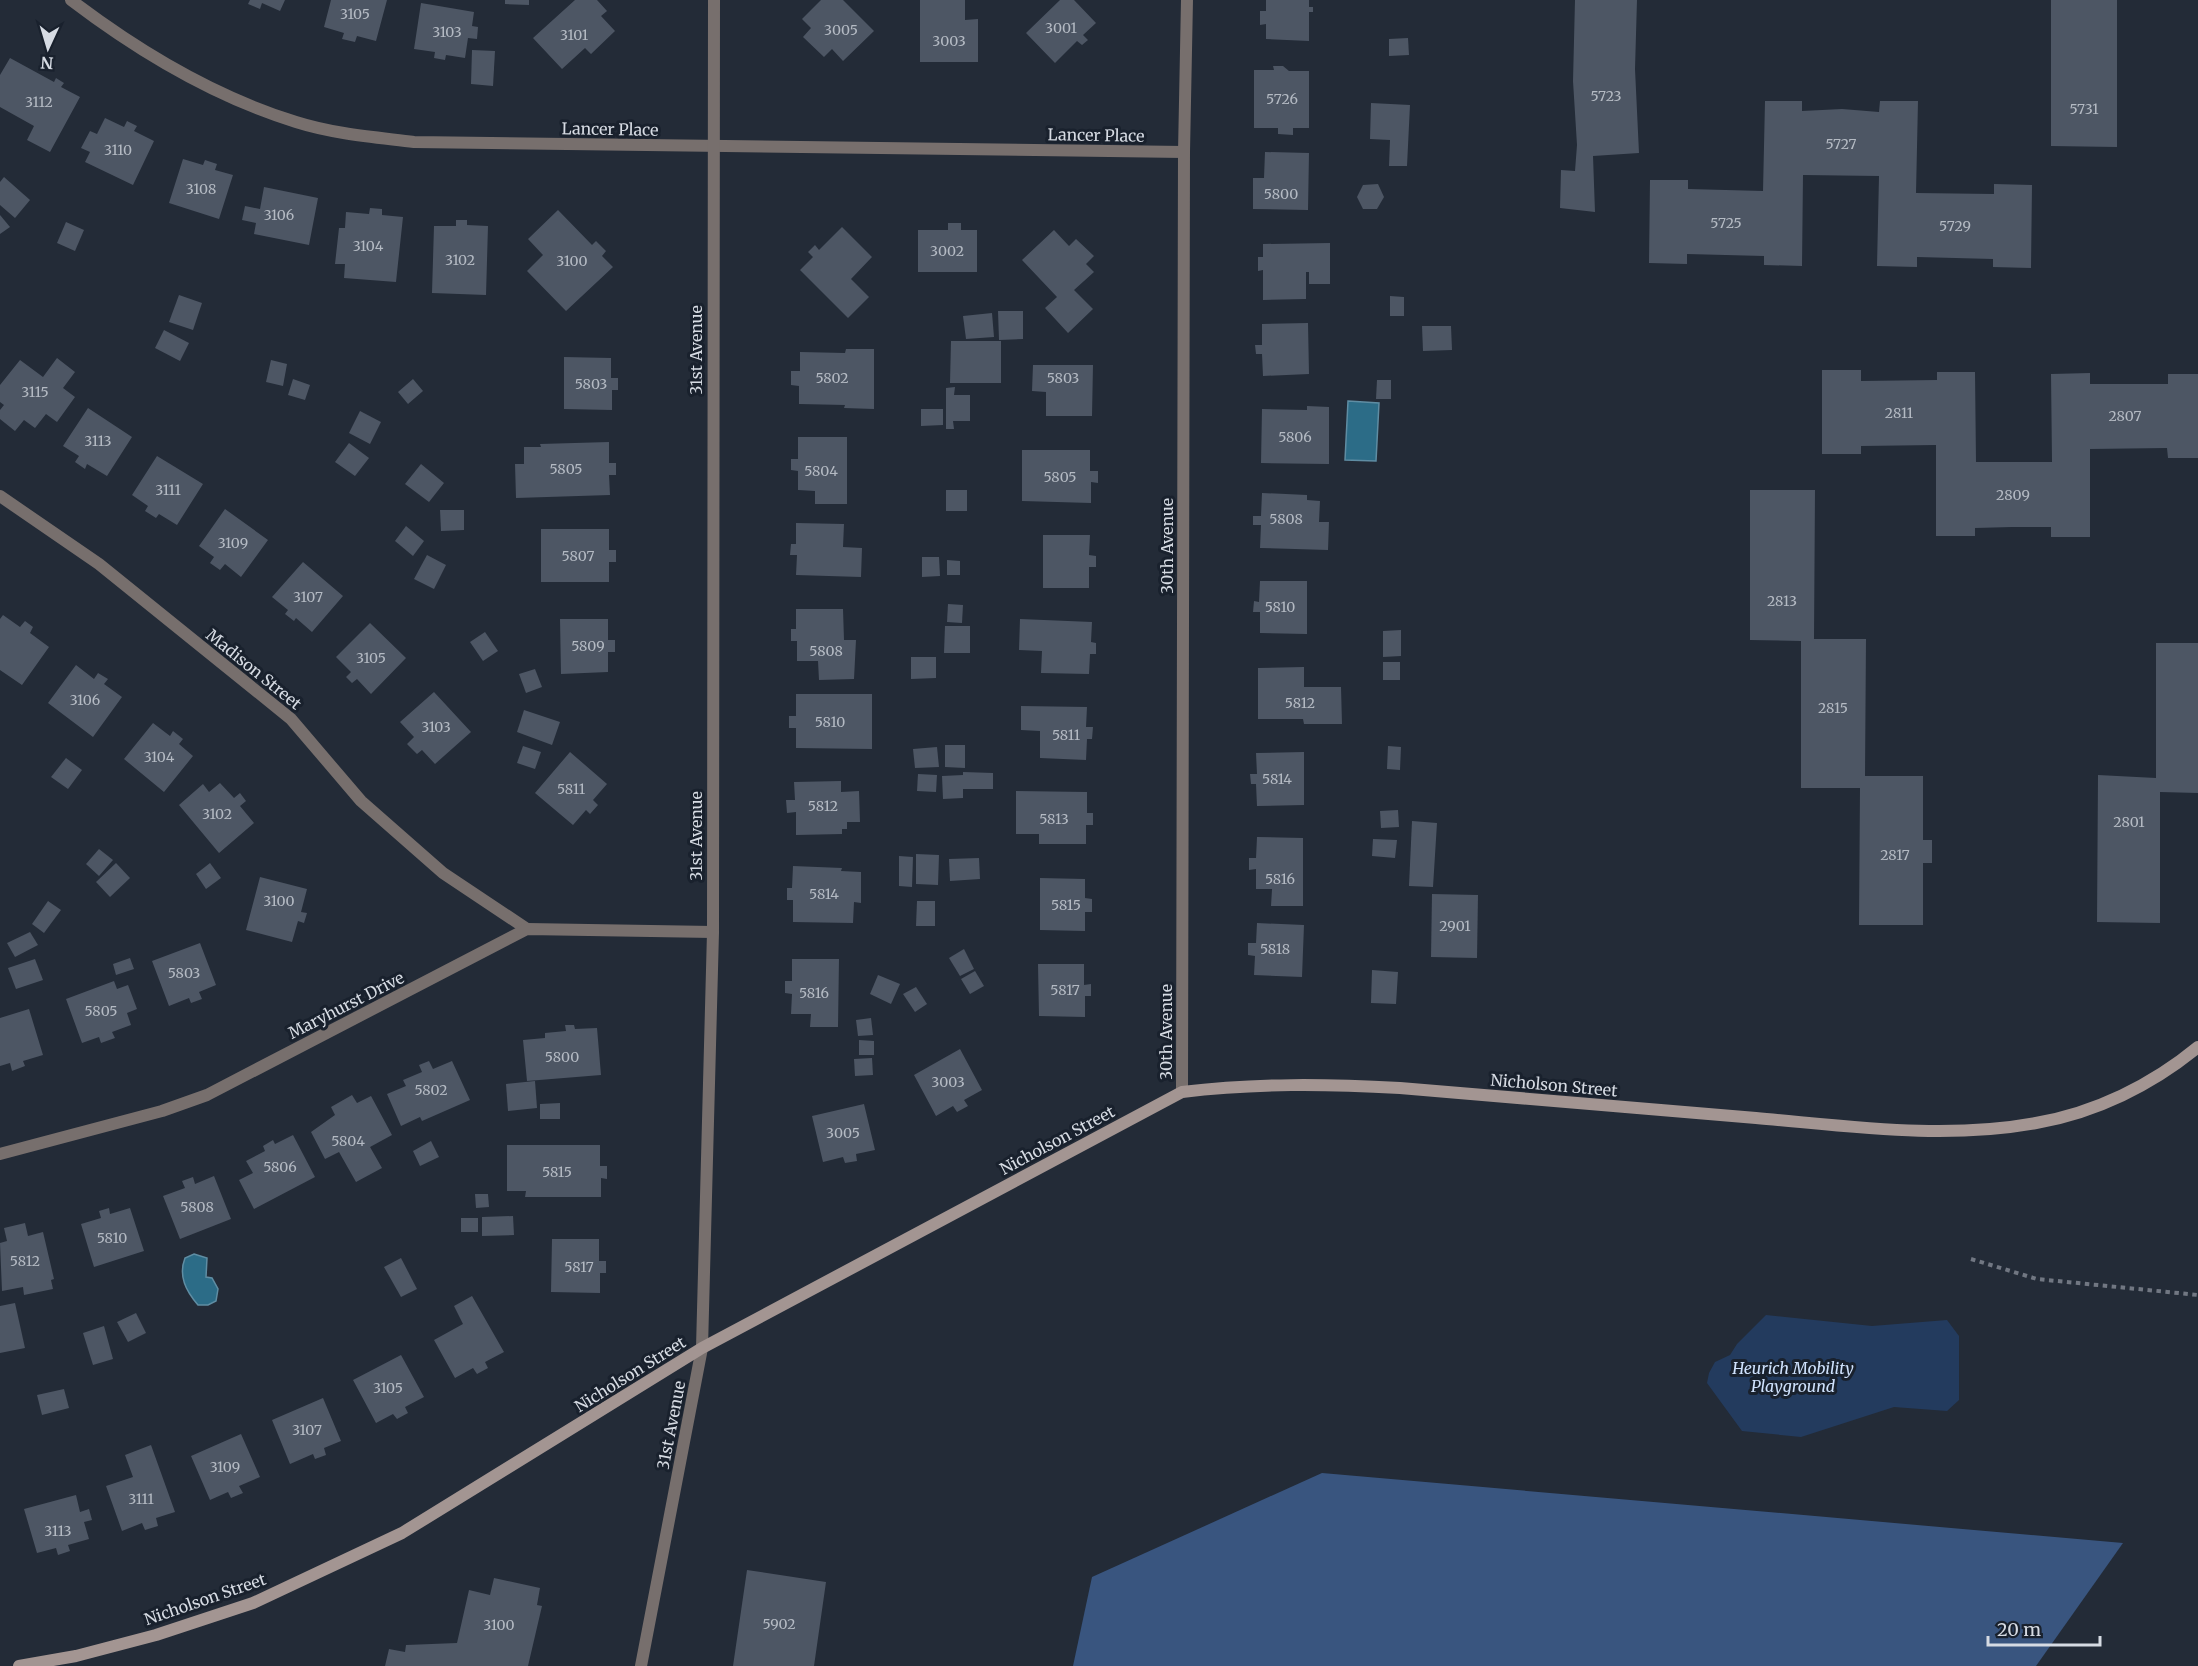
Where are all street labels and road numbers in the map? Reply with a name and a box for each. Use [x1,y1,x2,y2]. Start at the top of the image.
street label: Lancer Place [561,118,659,140]
street label: Lancer Place [1047,124,1145,146]
street label: 31st Avenue [686,305,706,395]
street label: 30th Avenue [1157,498,1177,594]
street label: Madison Street [202,624,306,714]
street label: 31st Avenue [686,791,706,881]
street label: Maryhurst Drive [285,967,407,1043]
street label: 30th Avenue [1156,984,1176,1080]
street label: Nicholson Street [1490,1069,1619,1101]
street label: Nicholson Street [996,1101,1119,1179]
street label: Nicholson Street [571,1331,690,1416]
street label: 31st Avenue [653,1379,689,1471]
street label: Nicholson Street [142,1569,269,1629]

